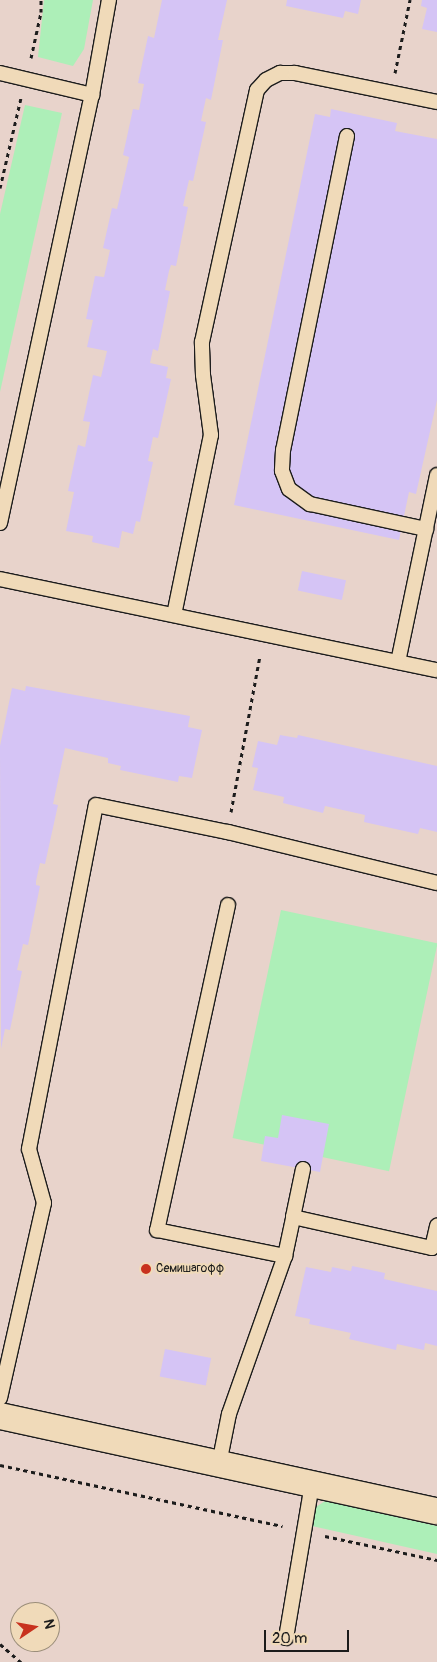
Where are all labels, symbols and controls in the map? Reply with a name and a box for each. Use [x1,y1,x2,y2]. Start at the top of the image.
place label: Семишагофф [156,1262,224,1276]
marker: Семишагофф [140,1263,152,1275]
north arrow [10,1602,60,1652]
text: N [40,1618,58,1630]
scale bar [267,1620,352,1652]
text: 20 m [272,1629,307,1648]

